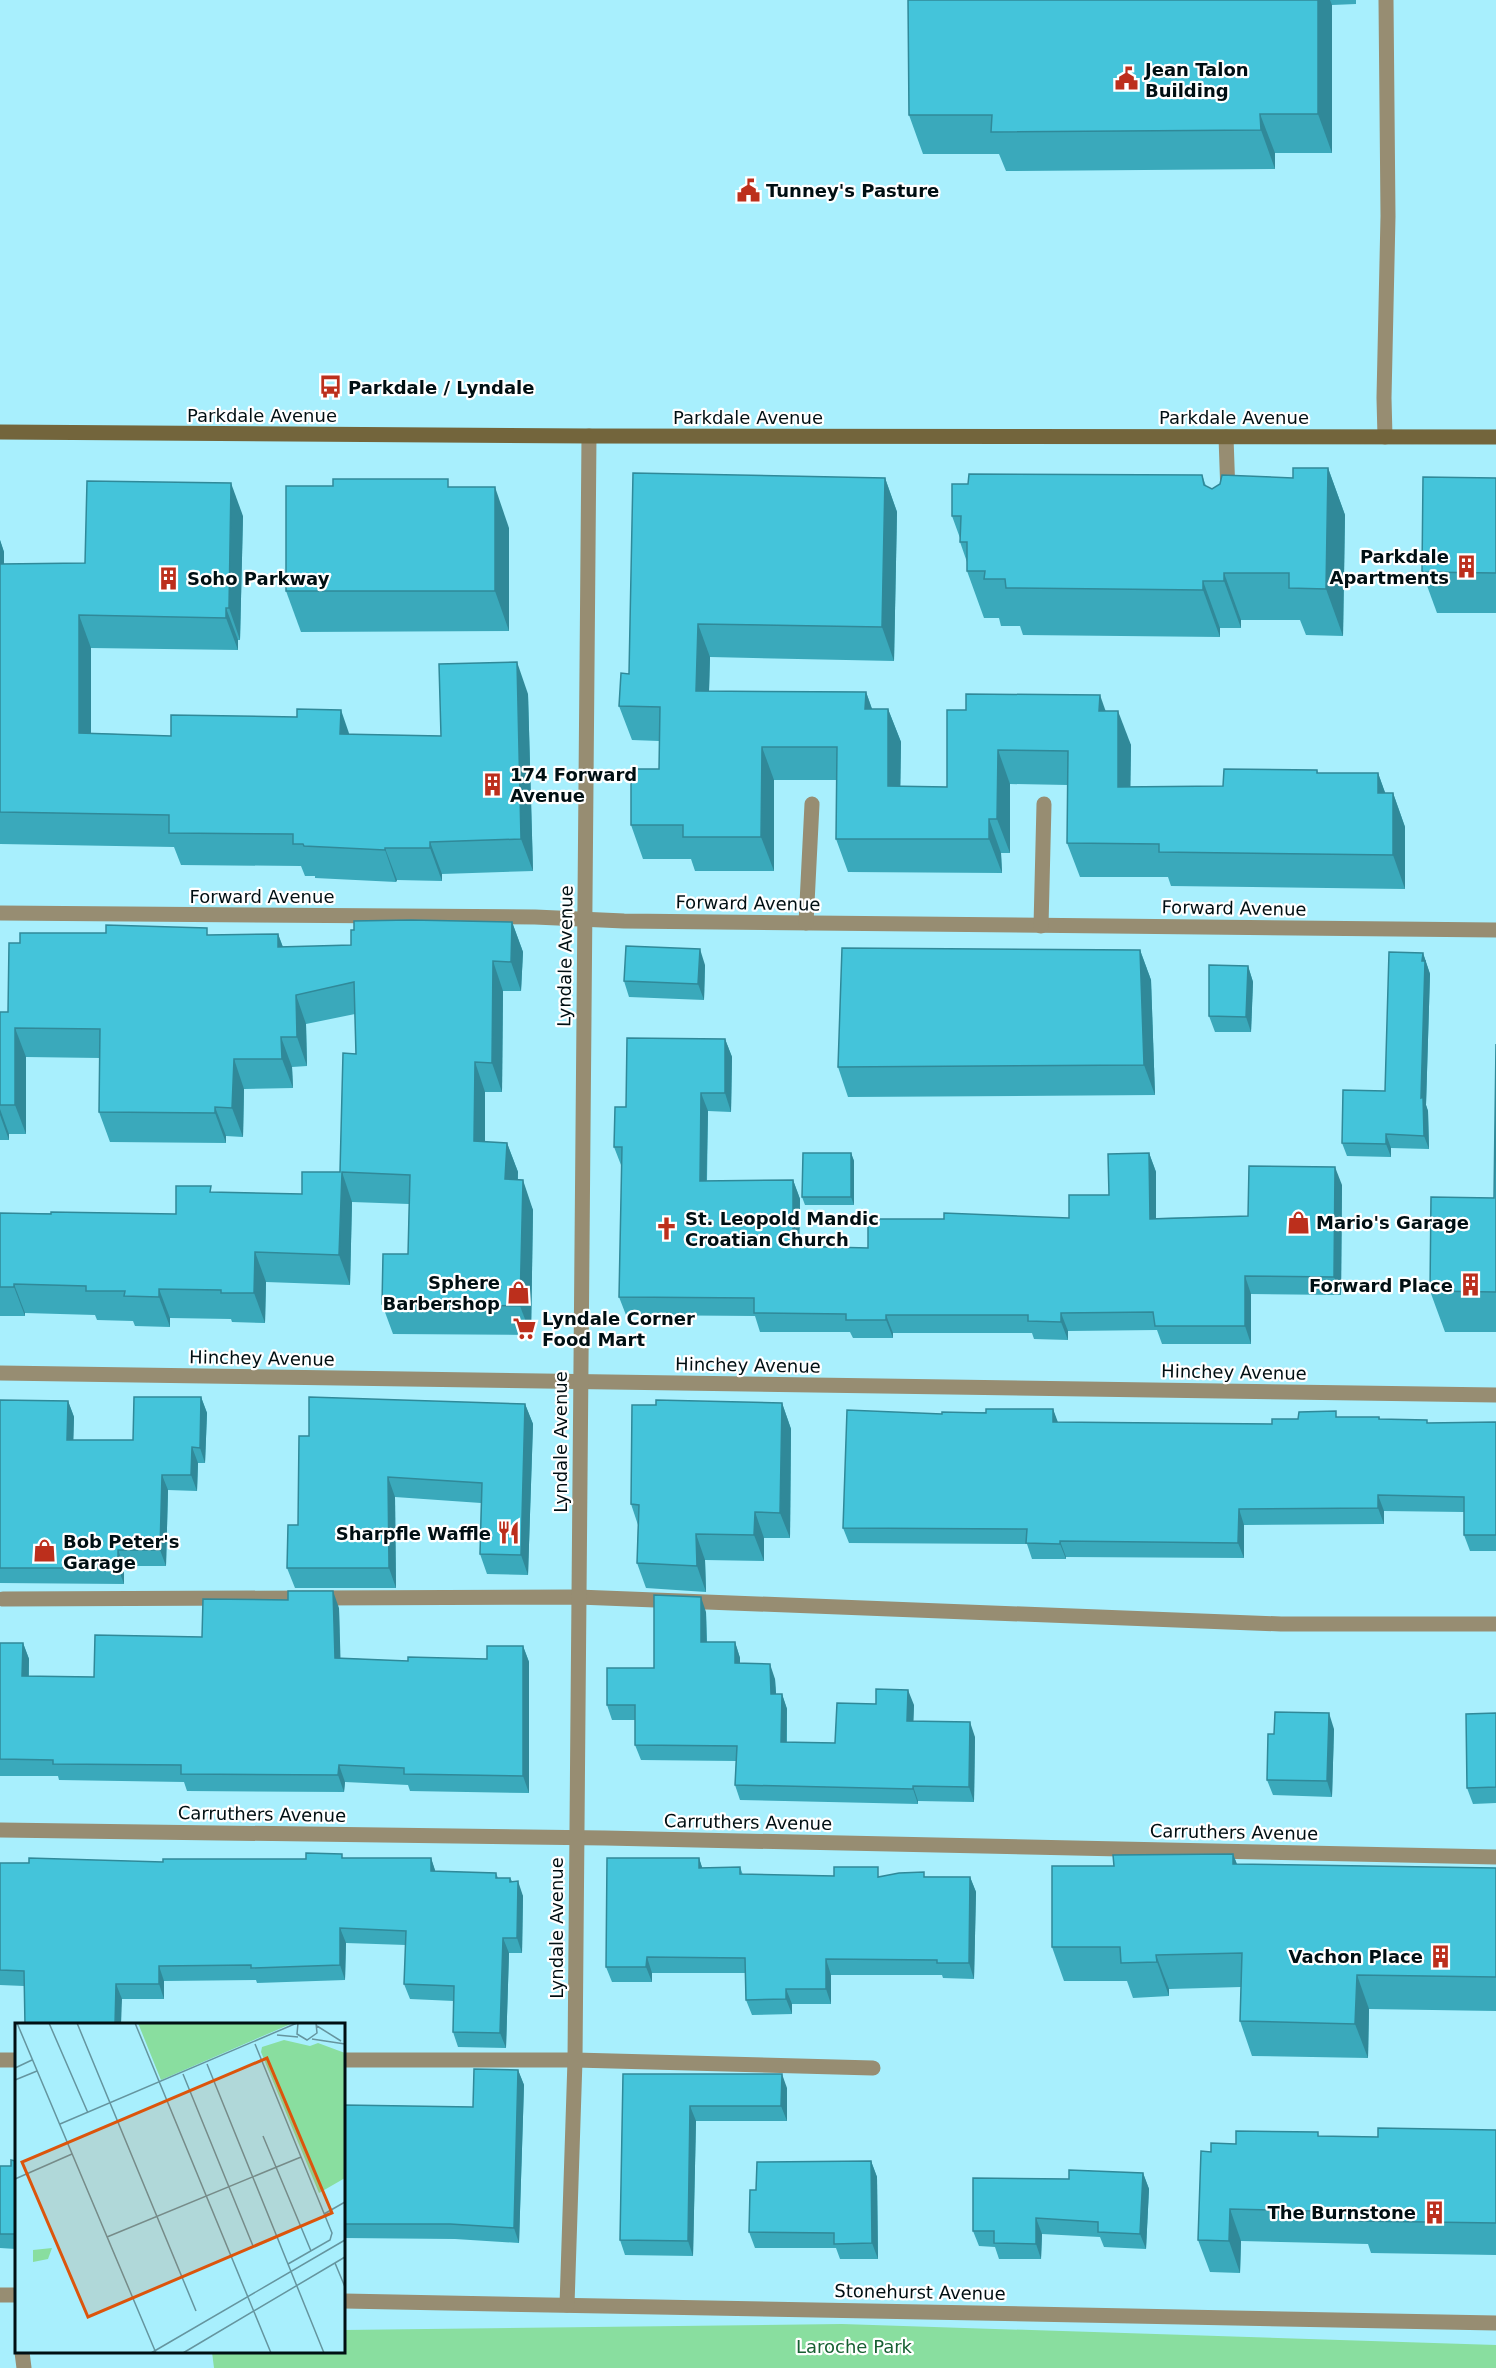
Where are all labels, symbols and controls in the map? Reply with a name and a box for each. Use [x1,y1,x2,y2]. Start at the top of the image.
place label: Jean Talon Building [1143,59,1249,101]
public building icon: Jean Talon Building [1114,66,1140,92]
public building icon: Tunney's Pasture [735,177,761,203]
place label: Tunney's Pasture [766,180,939,201]
bus stop icon: Parkdale / Lyndale [317,374,343,400]
place label: Parkdale / Lyndale [348,377,534,398]
street label: Parkdale Avenue [187,405,337,426]
street label: Parkdale Avenue [673,407,823,428]
street label: Parkdale Avenue [1159,407,1309,428]
place label: Parkdale Apartments [1329,546,1449,588]
building icon: Parkdale Apartments [1454,553,1480,579]
building icon: Soho Parkway [156,565,182,591]
place label: Soho Parkway [187,568,330,589]
place label: 174 Forward Avenue [510,764,637,806]
building icon: 174 Forward Avenue [479,771,505,797]
street label: Lyndale Avenue [553,885,577,1027]
street label: Forward Avenue [190,886,334,907]
street label: Forward Avenue [675,891,821,915]
street label: Forward Avenue [1161,896,1307,920]
place label: St. Leopold Mandic Croatian Church [685,1208,879,1250]
shop icon: Mario's Garage [1285,1209,1311,1235]
place label: Mario's Garage [1316,1212,1469,1233]
church icon: St. Leopold Mandic Croatian Church [654,1215,680,1241]
place label: Sphere Barbershop [383,1272,500,1314]
building icon: Forward Place [1458,1272,1484,1298]
place label: Forward Place [1309,1275,1453,1296]
shop icon: Sphere Barbershop [505,1279,531,1305]
place label: Lyndale Corner Food Mart [542,1308,695,1350]
supermarket icon: Lyndale Corner Food Mart [511,1315,537,1341]
street label: Hinchey Avenue [189,1346,335,1370]
street label: Hinchey Avenue [675,1353,821,1377]
street label: Hinchey Avenue [1161,1360,1307,1384]
street label: Lyndale Avenue [550,1371,571,1513]
restaurant icon: Sharpfle Waffle [496,1520,522,1546]
place label: Sharpfle Waffle [336,1523,491,1544]
place label: Bob Peter's Garage [63,1531,180,1573]
shop icon: Bob Peter's Garage [32,1538,58,1564]
street label: Carruthers Avenue [178,1802,346,1826]
street label: Carruthers Avenue [664,1810,832,1834]
street label: Carruthers Avenue [1150,1820,1318,1844]
street label: Lyndale Avenue [546,1857,567,1999]
building icon: Vachon Place [1428,1943,1454,1969]
place label: Vachon Place [1289,1946,1423,1967]
inset map [15,2023,345,2353]
building icon: The Burnstone [1421,2199,1447,2225]
place label: The Burnstone [1268,2202,1416,2223]
street label: Stonehurst Avenue [834,2280,1006,2304]
park label: Laroche Park [796,2336,913,2357]

